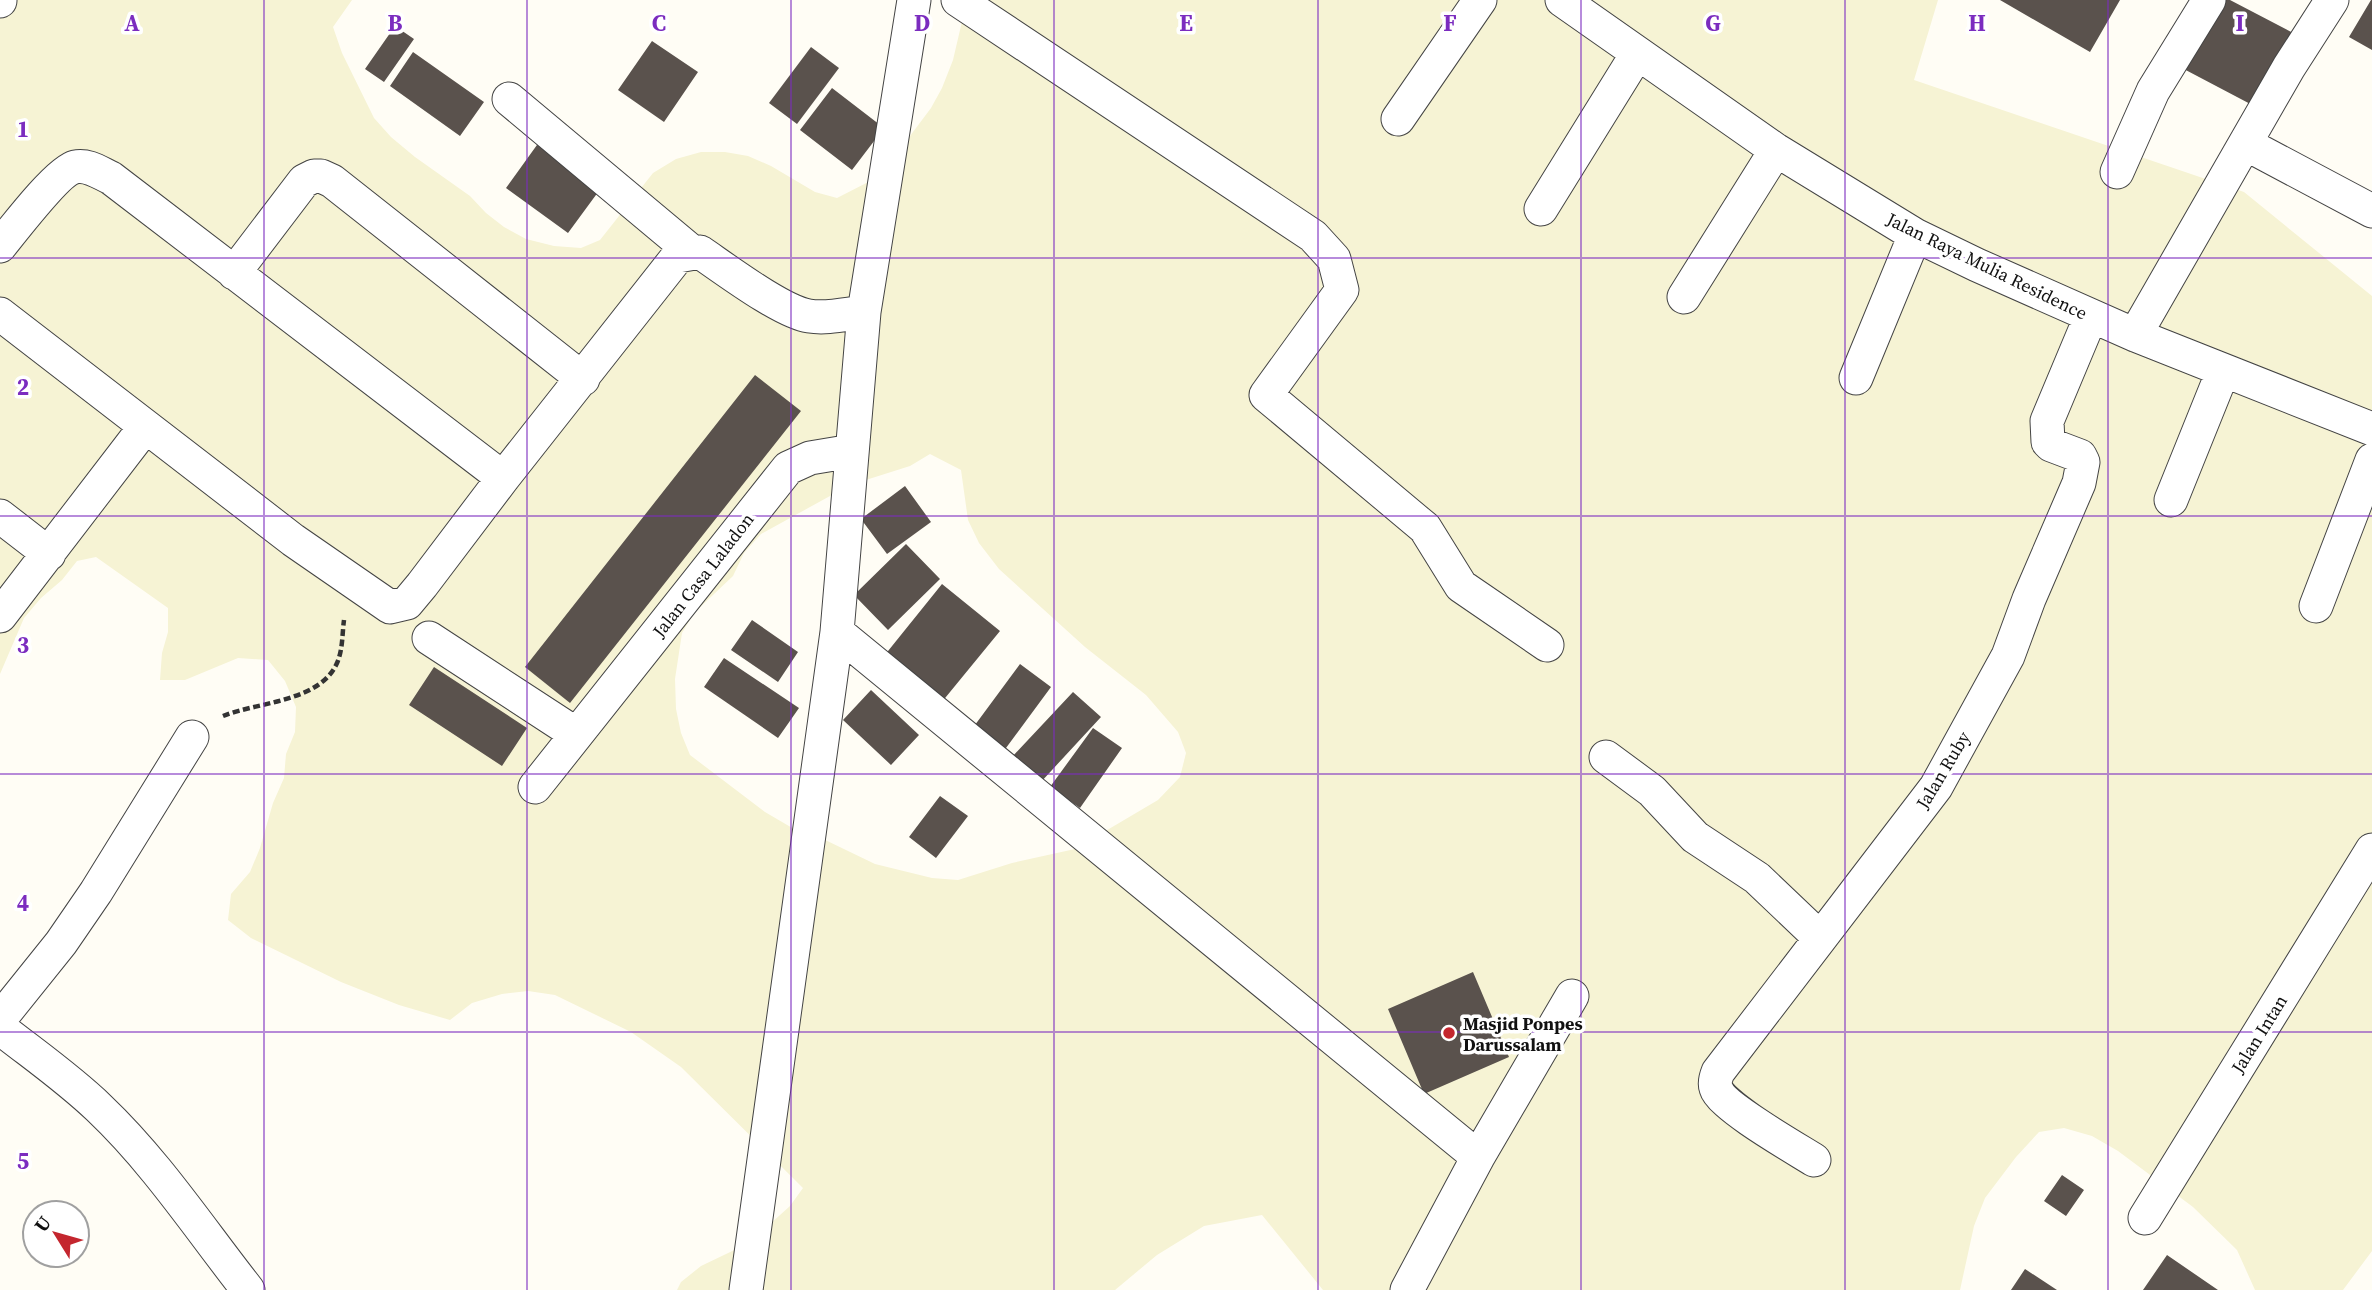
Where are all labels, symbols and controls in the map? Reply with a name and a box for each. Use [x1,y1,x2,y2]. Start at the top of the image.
text: A [124,7,140,39]
text: B [388,7,403,39]
text: C [652,7,666,39]
text: D [914,7,930,39]
text: E [1179,7,1193,39]
text: F [1443,7,1457,39]
text: G [1705,7,1721,39]
text: H [1968,7,1986,39]
text: I [2236,7,2245,39]
text: 1 [17,113,29,145]
street label: Jalan Raya Mulia Residence [1882,206,2092,326]
text: 2 [17,371,29,403]
street label: Jalan Casa Laladon [646,507,760,643]
text: 3 [17,629,29,661]
street label: Jalan Ruby [1910,726,1976,814]
text: 4 [17,887,29,919]
street label: Jalan Intan [2225,990,2293,1079]
place label: Masjid Ponpes Darussalam [1463,1011,1583,1057]
marker: Masjid Ponpes Darussalam [1441,1025,1457,1041]
text: 5 [17,1145,29,1177]
north arrow [21,1199,91,1269]
text: U [28,1210,57,1237]

